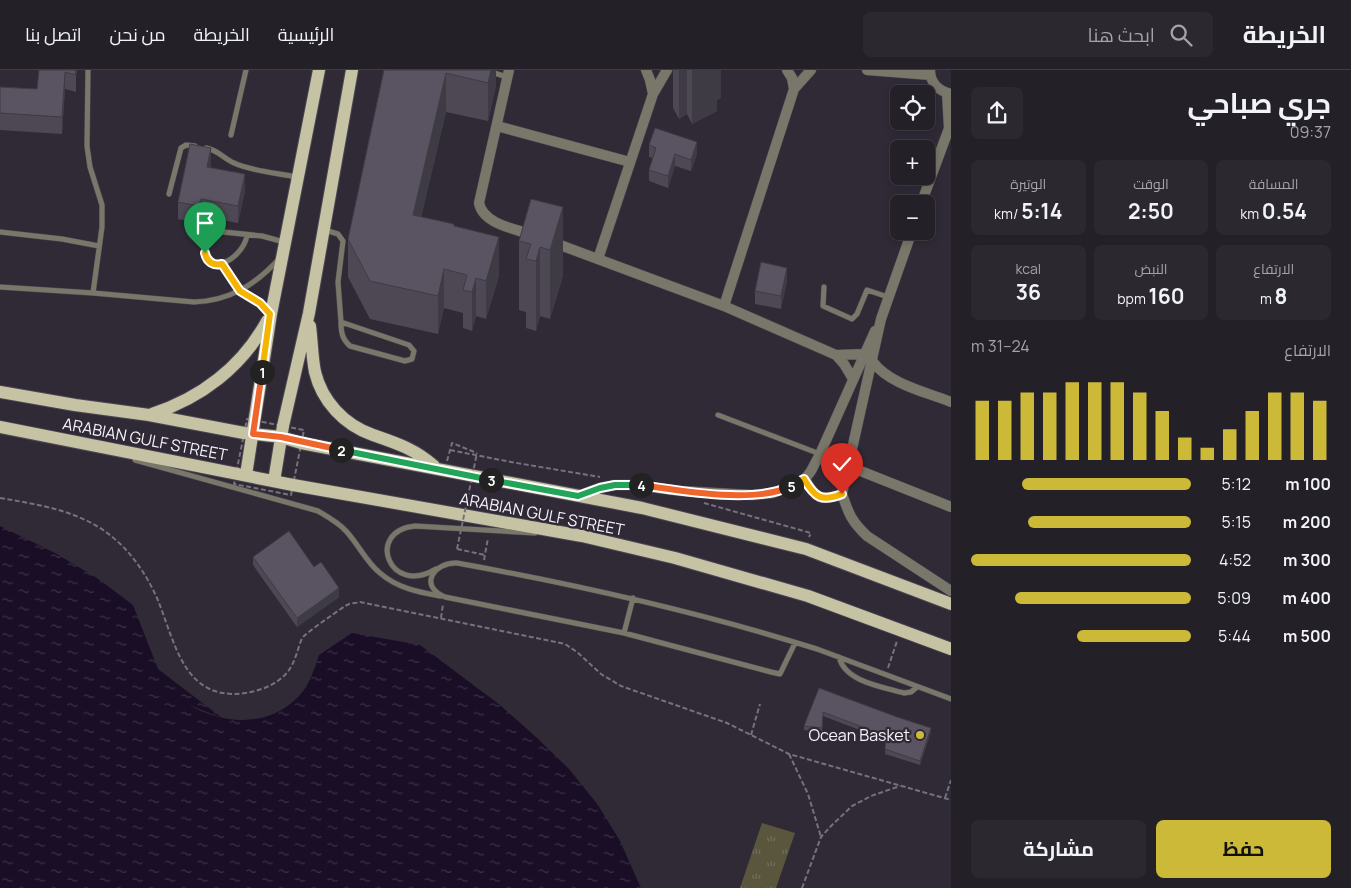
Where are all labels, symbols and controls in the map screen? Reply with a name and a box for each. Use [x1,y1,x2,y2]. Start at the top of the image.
search box [863,12,1213,57]
text: الخريطة [1243,17,1326,50]
icon: search [1167,21,1195,49]
text: اتصل بنا [25,22,82,46]
text: من نحن [110,22,166,46]
text: الخريطة [194,22,250,46]
text: الرئيسية [278,22,334,46]
text: ابحث هنا [1088,22,1155,48]
text: جري صباحي [1187,83,1331,121]
map controls [890,85,935,240]
button: locate [890,85,935,130]
button: share [971,87,1023,139]
text: 09:37 [1290,121,1331,143]
button: + [890,140,935,185]
text: الوتيرة [1010,174,1046,193]
text: الوقت [1133,174,1169,193]
text: المسافة [1249,174,1299,193]
button: − [890,195,935,240]
text: 5:14 [1021,197,1063,225]
text: 2:50 [1128,197,1174,225]
text: 0.54 [1262,197,1307,225]
pin [184,202,226,253]
text: /km [994,204,1021,223]
text: km [1240,204,1262,223]
icon: arrive [191,209,219,237]
text: kcal [1016,259,1041,278]
text: النبض [1135,259,1168,278]
text: الارتفاع [1253,259,1294,278]
text: 36 [1016,278,1041,306]
text: 160 [1149,282,1185,310]
text: 8 [1275,282,1287,310]
text: bpm [1117,289,1149,308]
text: m [1260,289,1275,308]
text: 24–31 m [971,335,1030,357]
text: الارتفاع [1284,339,1331,361]
pin: 1 [250,360,274,384]
text: 1 [259,363,266,382]
street label: ARABIAN GULF STREET [61,412,230,466]
pin: 2 [328,438,354,462]
text: 2 [337,441,346,460]
pin [821,443,863,494]
icon: check [828,450,856,478]
pin: 3 [478,468,504,492]
text: 3 [487,471,496,490]
pin: 4 [628,472,654,498]
text: 5:12 [1222,473,1251,495]
text: 100 m [1285,473,1331,495]
pin: 5 [778,474,804,498]
text: 4 [637,476,646,495]
text: 5 [787,477,796,496]
street label: ARABIAN GULF STREET [458,487,627,541]
text: 5:15 [1221,511,1251,533]
text: 200 m [1283,511,1331,533]
text: 4:52 [1219,549,1251,571]
text: 300 m [1283,549,1331,571]
text: 5:09 [1217,587,1251,609]
text: 400 m [1283,587,1331,609]
text: 5:44 [1218,625,1251,647]
text: 500 m [1283,625,1331,647]
place label: Ocean Basket [808,724,910,746]
marker: Ocean Basket [914,729,926,741]
button: مشاركة [971,820,1146,878]
button: حفظ [1156,820,1331,878]

